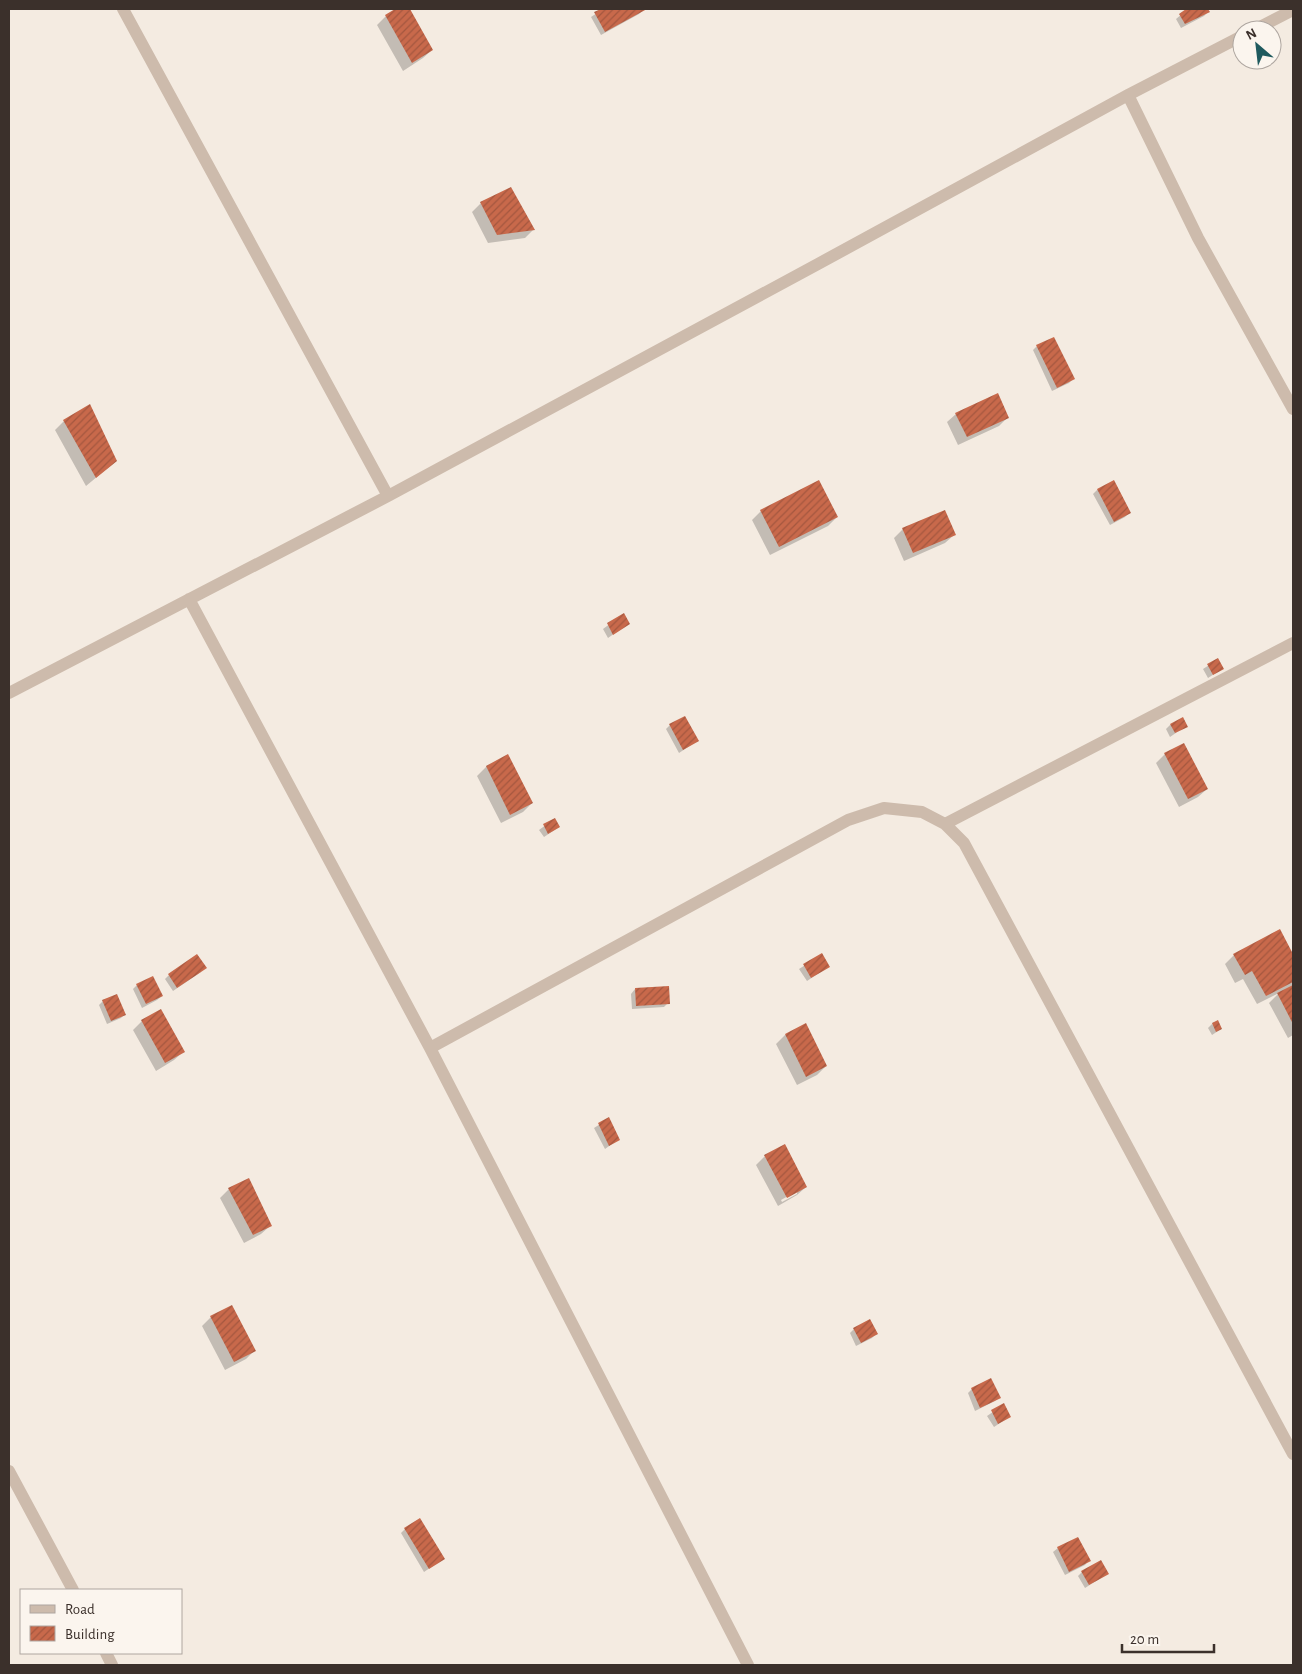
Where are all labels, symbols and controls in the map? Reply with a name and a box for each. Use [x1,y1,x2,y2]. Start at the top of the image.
north arrow [1232,20,1282,70]
text: N [1244,26,1259,43]
legend [20,1589,182,1654]
text: Road [65,1602,95,1617]
scale bar [1122,1622,1214,1654]
text: Building [65,1627,115,1642]
text: 20 m [1130,1632,1159,1647]

